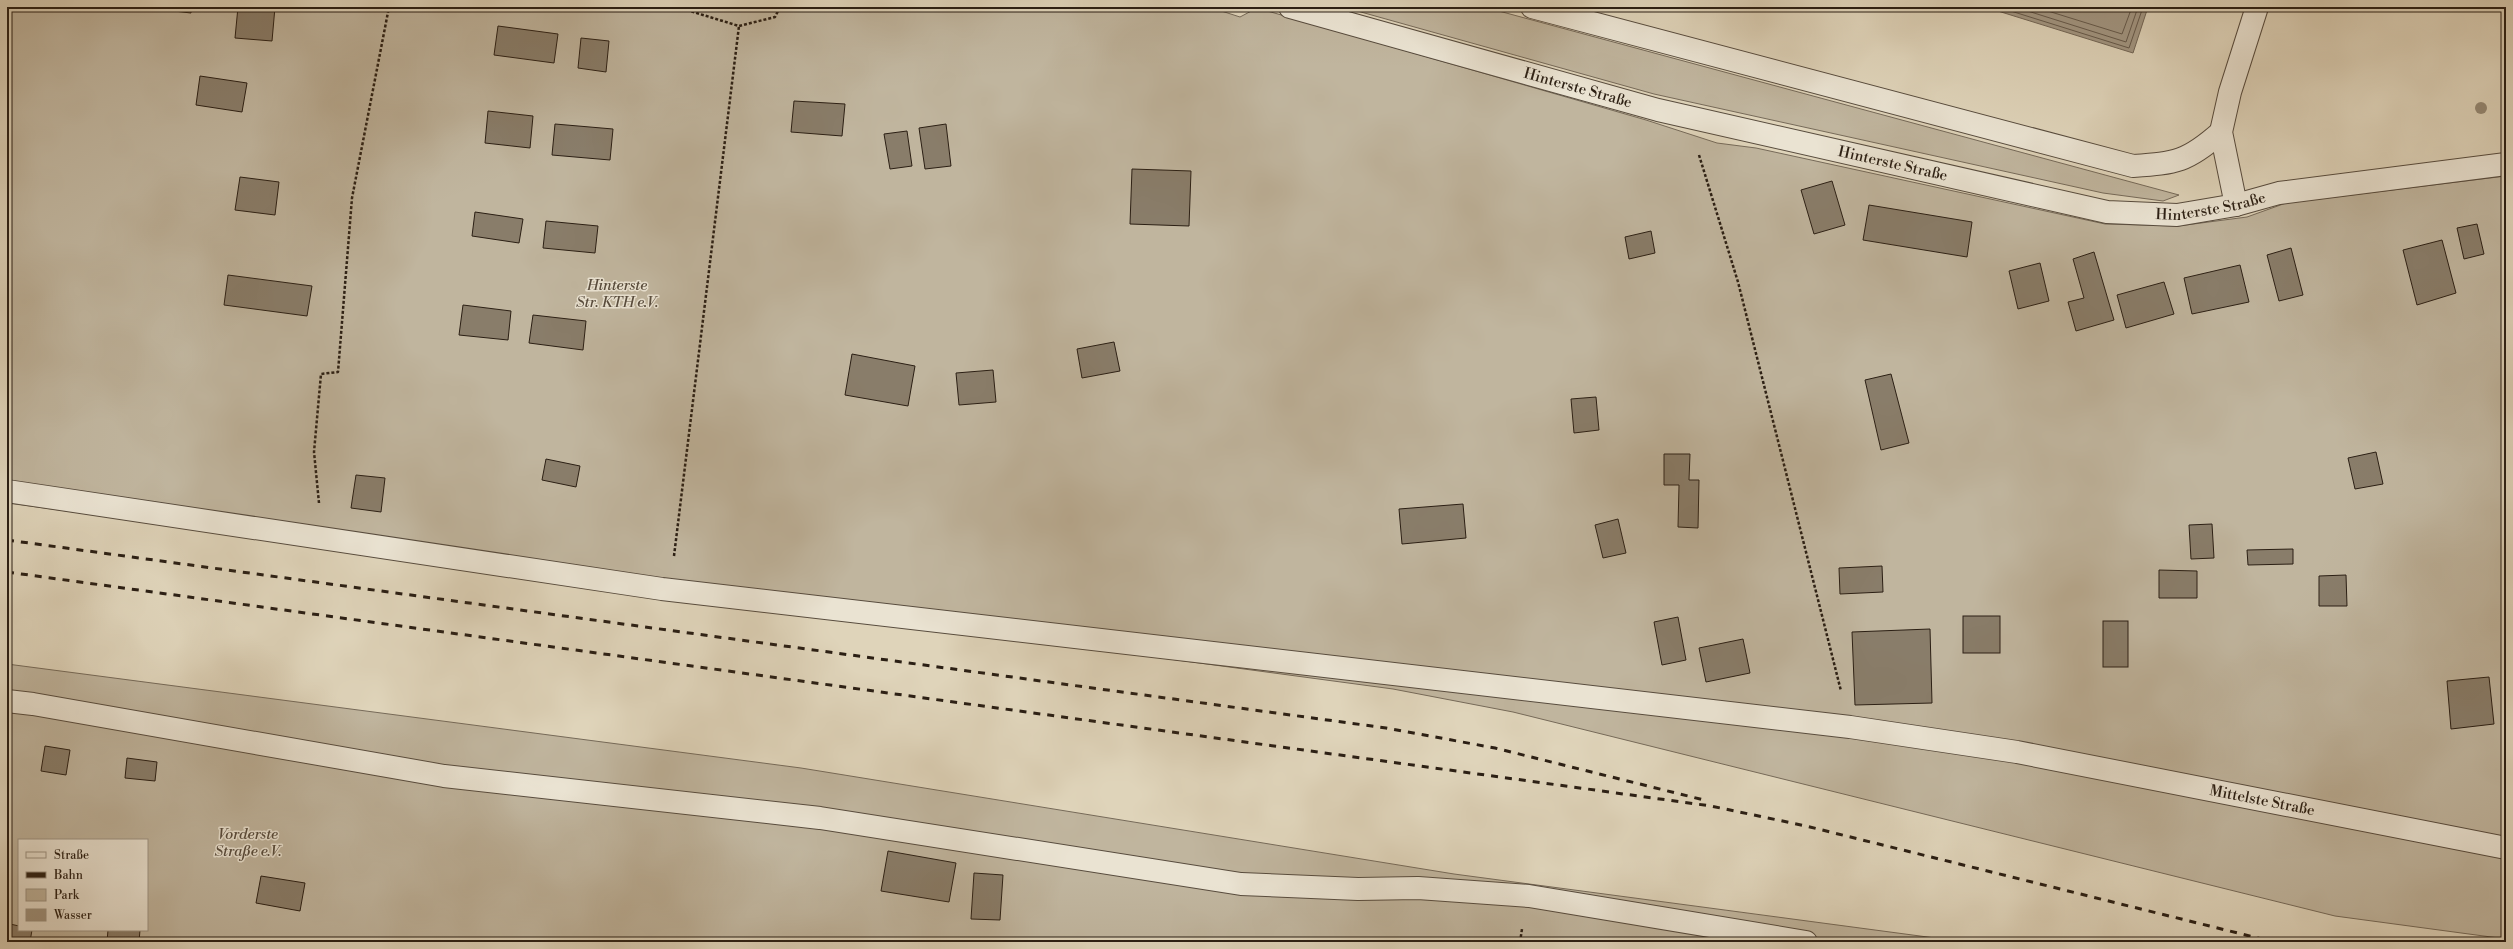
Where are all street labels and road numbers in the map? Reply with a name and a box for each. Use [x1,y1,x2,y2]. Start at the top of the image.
street label: Hinterste Straße [1521,64,1634,112]
street label: Hinterste Straße [1836,142,1949,185]
street label: Hinterste Straße [2155,188,2268,225]
street label: Mittelste Straße [2208,781,2316,820]

